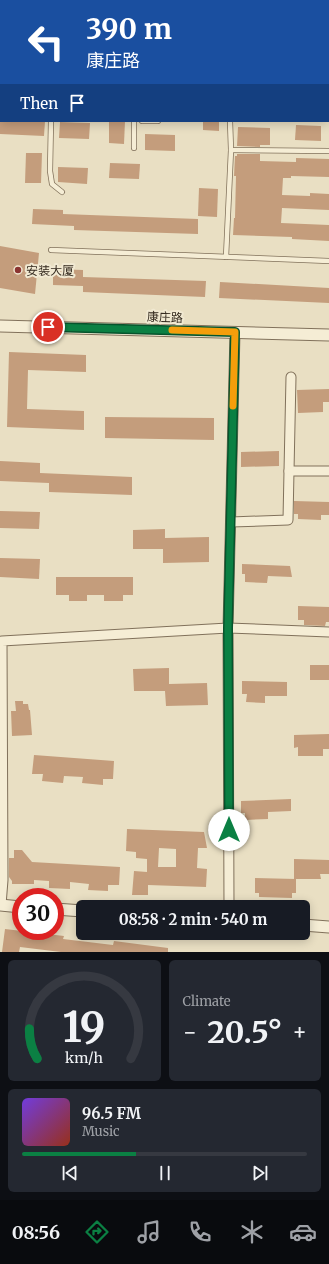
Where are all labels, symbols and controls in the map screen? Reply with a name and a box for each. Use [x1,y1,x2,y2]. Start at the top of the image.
text: 390 m [86,11,172,47]
icon: left [20,16,72,68]
text: 康庄路 [86,49,140,72]
icon: arrive [66,92,88,114]
text: Then [20,94,58,113]
place label: 安装大厦 [26,263,74,278]
marker: 安装大厦 [13,265,23,275]
street label: 康庄路 [147,309,183,325]
pin [31,310,65,344]
icon: arrive [37,316,59,338]
position arrow [208,809,250,851]
speed limit sign: 30 [12,888,64,940]
text: 08:58 · 2 min · 540 m [119,910,267,929]
text: Climate [183,993,231,1010]
text: 19 [63,1000,106,1052]
text: 20.5° [207,1013,282,1051]
text: − [183,1018,197,1046]
text: + [292,1018,307,1046]
text: km/h [65,1048,104,1066]
text: 96.5 FM [82,1104,141,1123]
text: Music [82,1123,120,1140]
icon: previous [59,1162,81,1184]
icon: pause [154,1162,176,1184]
icon: next [249,1162,271,1184]
icon: directions [83,1218,111,1246]
icon: music [135,1218,163,1246]
icon: phone [186,1218,214,1246]
icon: climate [238,1218,266,1246]
icon: car [289,1218,317,1246]
text: 08:56 [12,1221,60,1244]

